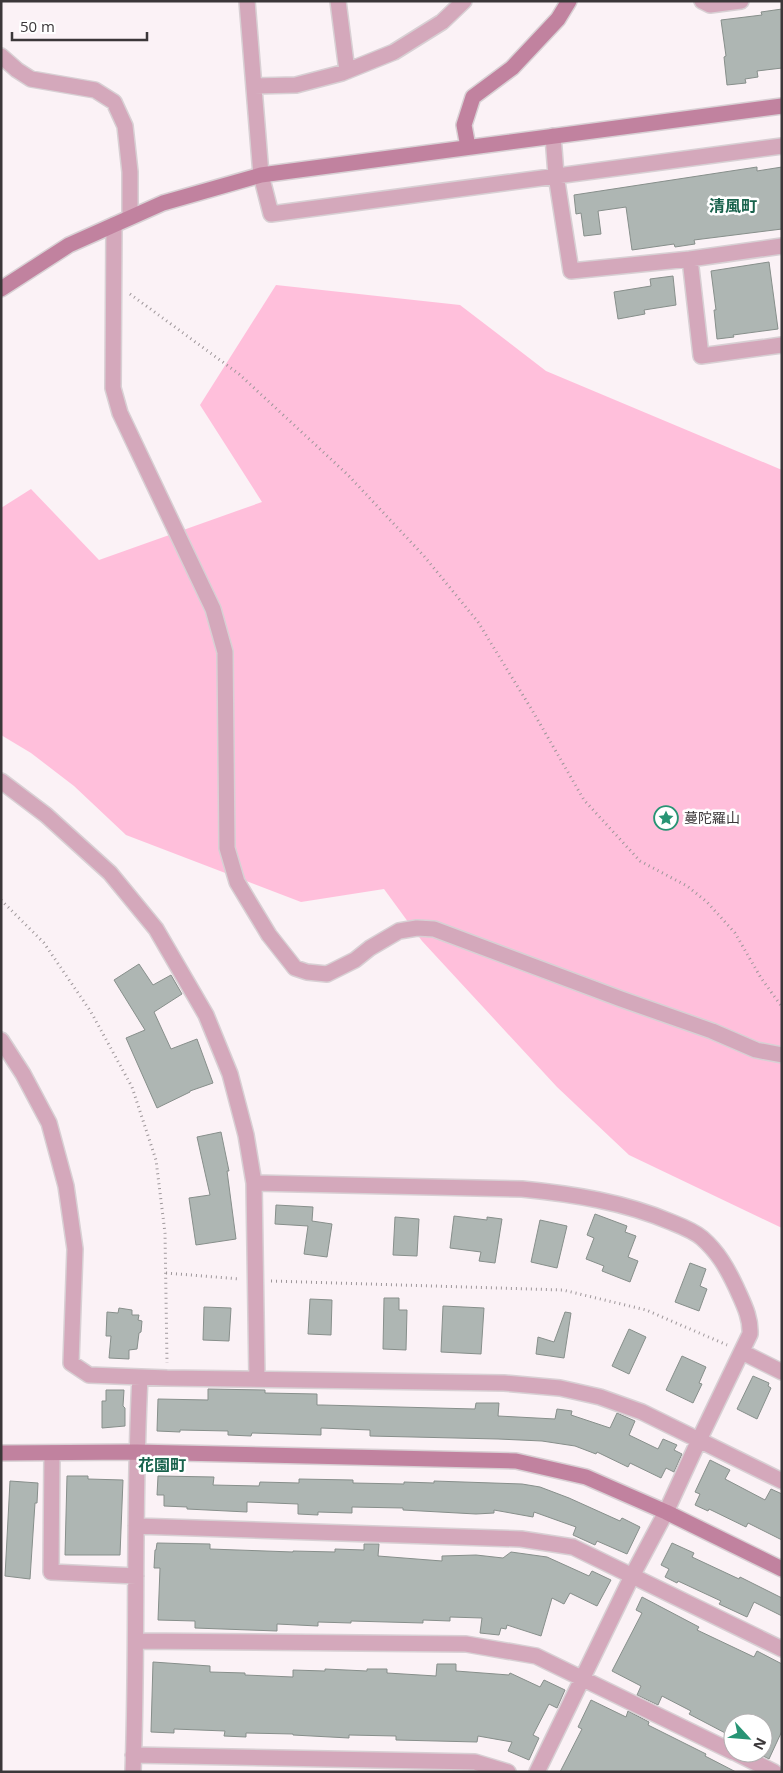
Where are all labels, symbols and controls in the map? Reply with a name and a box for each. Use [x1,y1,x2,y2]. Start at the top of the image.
scale bar [12,10,148,42]
text: 50 m [20,16,55,36]
district label: 清風町 [709,195,757,217]
place icon: 蔓陀羅山 [653,805,679,831]
place label: 蔓陀羅山 [684,808,740,827]
district label: 花園町 [138,1454,186,1476]
north arrow [723,1713,773,1763]
text: N [749,1735,771,1753]

